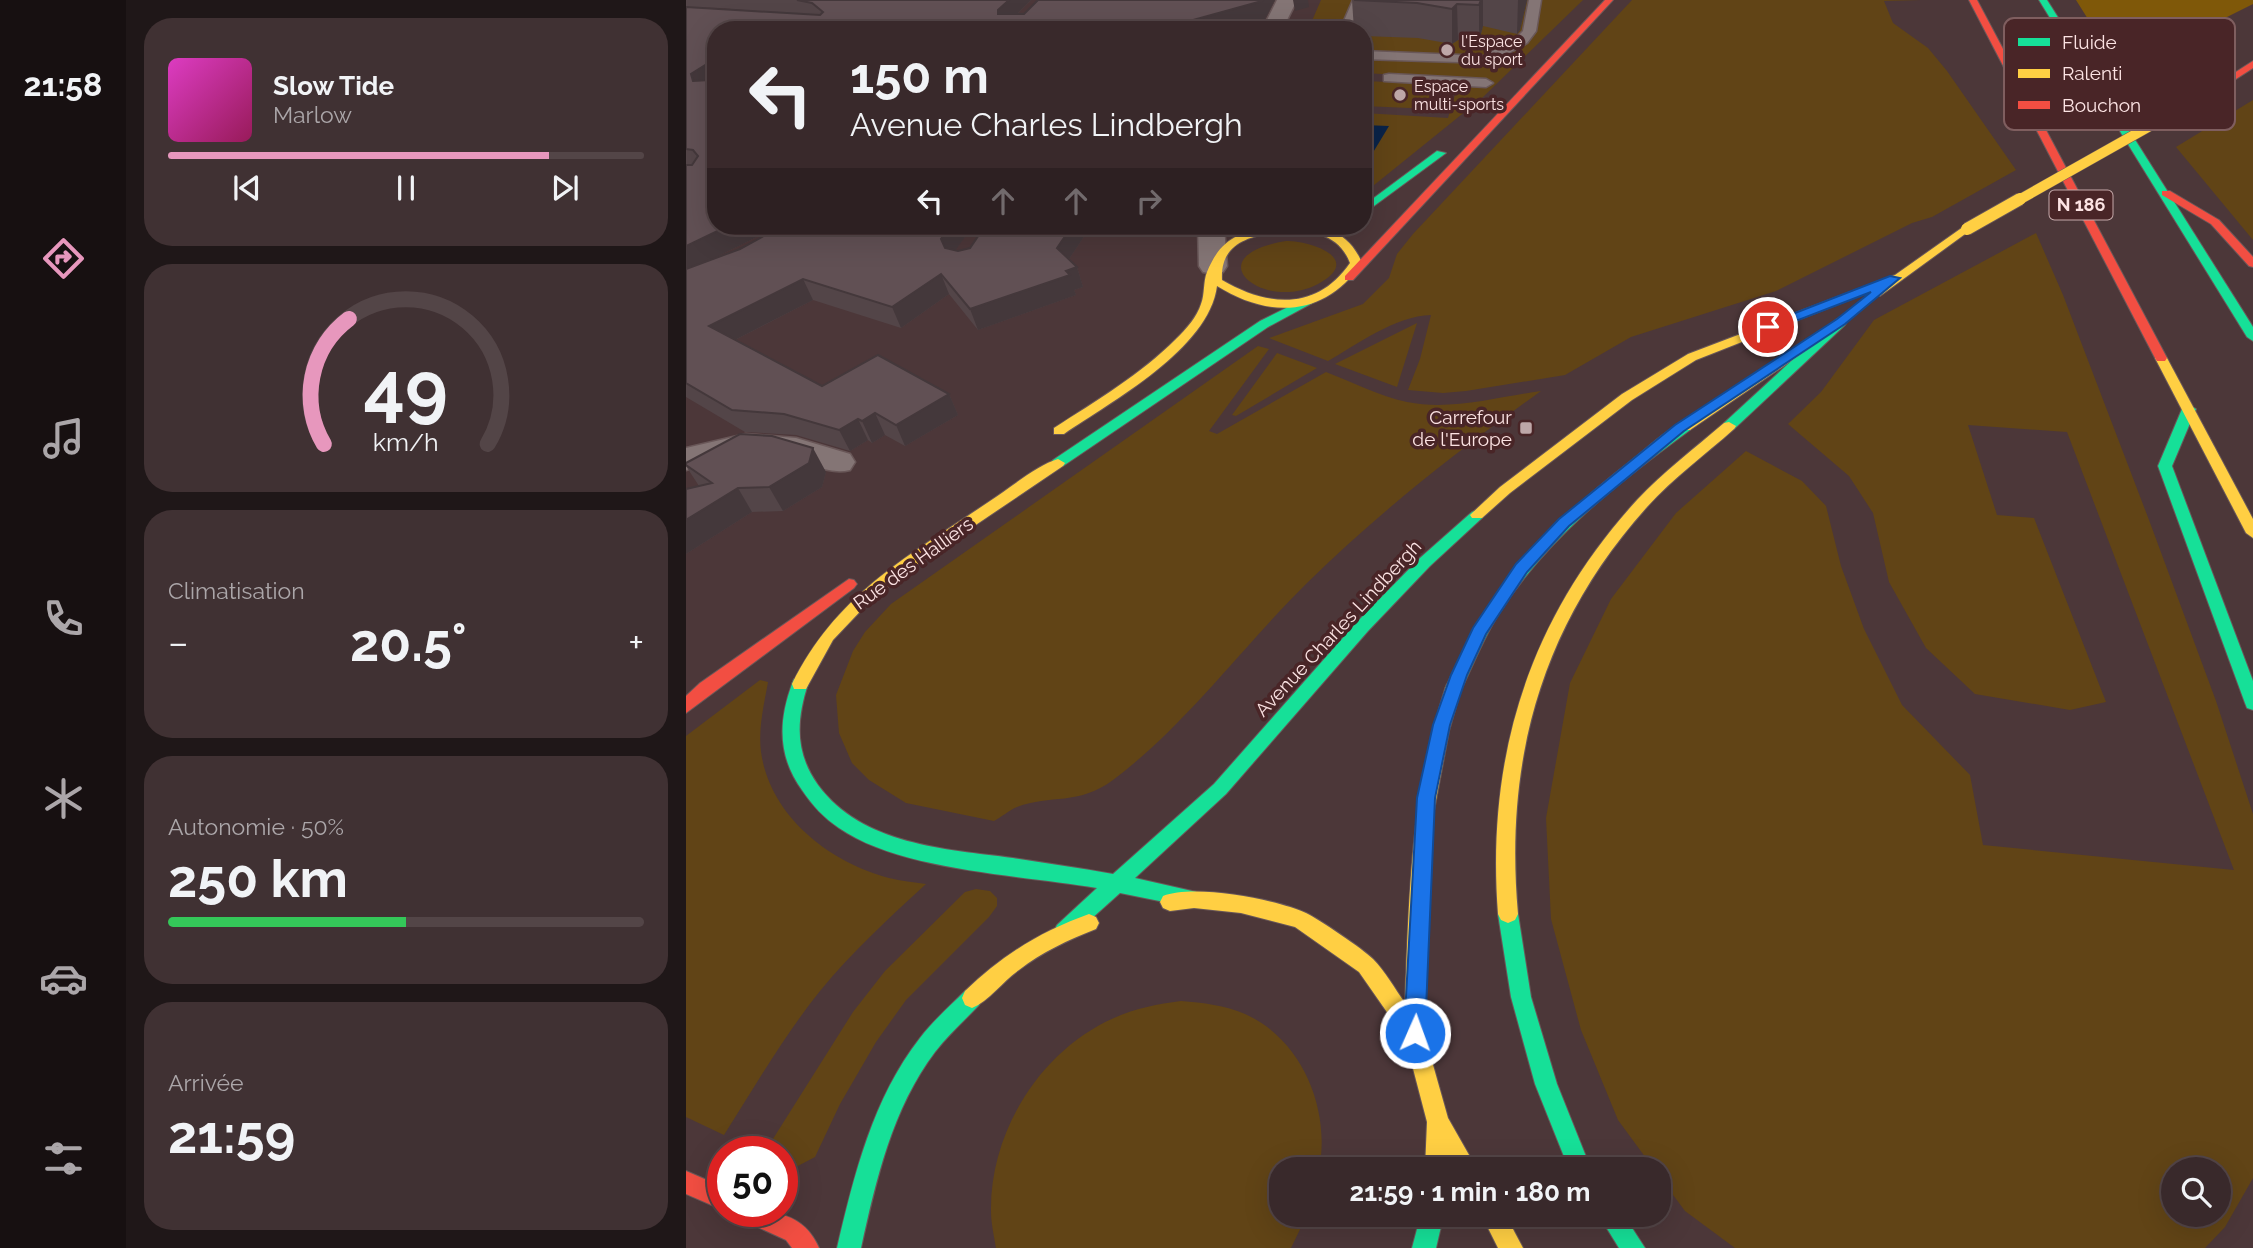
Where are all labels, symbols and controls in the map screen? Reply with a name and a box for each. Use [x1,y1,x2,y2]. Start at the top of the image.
legend [2004,18,2235,130]
text: Fluide [2062,31,2117,53]
place label: l'Espace du sport [1461,32,1523,69]
marker: l'Espace du sport [1439,42,1455,58]
text: 150 m [850,47,989,104]
icon: left [735,49,826,140]
text: Ralenti [2062,62,2122,84]
text: 21:58 [24,66,102,103]
text: Slow Tide [273,71,394,101]
place label: Espace multi-sports [1414,77,1504,114]
marker: Espace multi-sports [1392,87,1408,103]
text: Bouchon [2062,94,2141,116]
text: Marlow [273,101,352,128]
text: Avenue Charles Lindbergh [850,106,1243,143]
icon: previous [228,169,266,207]
icon: pause [387,169,425,207]
icon: next [546,169,584,207]
icon: left [911,182,949,220]
icon: ahead [984,182,1022,220]
icon: ahead [1057,182,1095,220]
icon: right [1130,182,1168,220]
road number: N 186 [2050,190,2112,220]
icon: directions [39,234,88,283]
pin [1738,297,1798,357]
icon: arrive [1749,308,1787,346]
text: 49 [364,346,448,431]
place label: Carrefour de l'Europe [1412,406,1512,450]
icon: music [39,414,88,463]
marker: Carrefour de l'Europe [1518,420,1534,436]
text: km/h [373,427,439,457]
street label: Rue des Halliers [849,512,977,614]
street label: Avenue Charles Lindbergh [1250,535,1426,721]
text: Climatisation [168,577,305,604]
icon: phone [39,594,88,643]
text: 20.5° [350,612,467,673]
text: − [168,620,188,665]
text: + [628,620,644,665]
icon: climate [39,774,88,823]
text: Autonomie · 50% [168,813,344,840]
text: 250 km [168,848,348,909]
icon: car [39,954,88,1003]
position arrow [1378,996,1452,1070]
text: Arrivée [168,1069,244,1096]
text: 21:59 [168,1104,295,1165]
icon: filters [39,1134,88,1183]
speed limit sign: 50 [707,1136,798,1227]
map controls [2161,1157,2231,1227]
button: search [2161,1157,2231,1227]
text: 21:59 · 1 min · 180 m [1350,1177,1590,1207]

